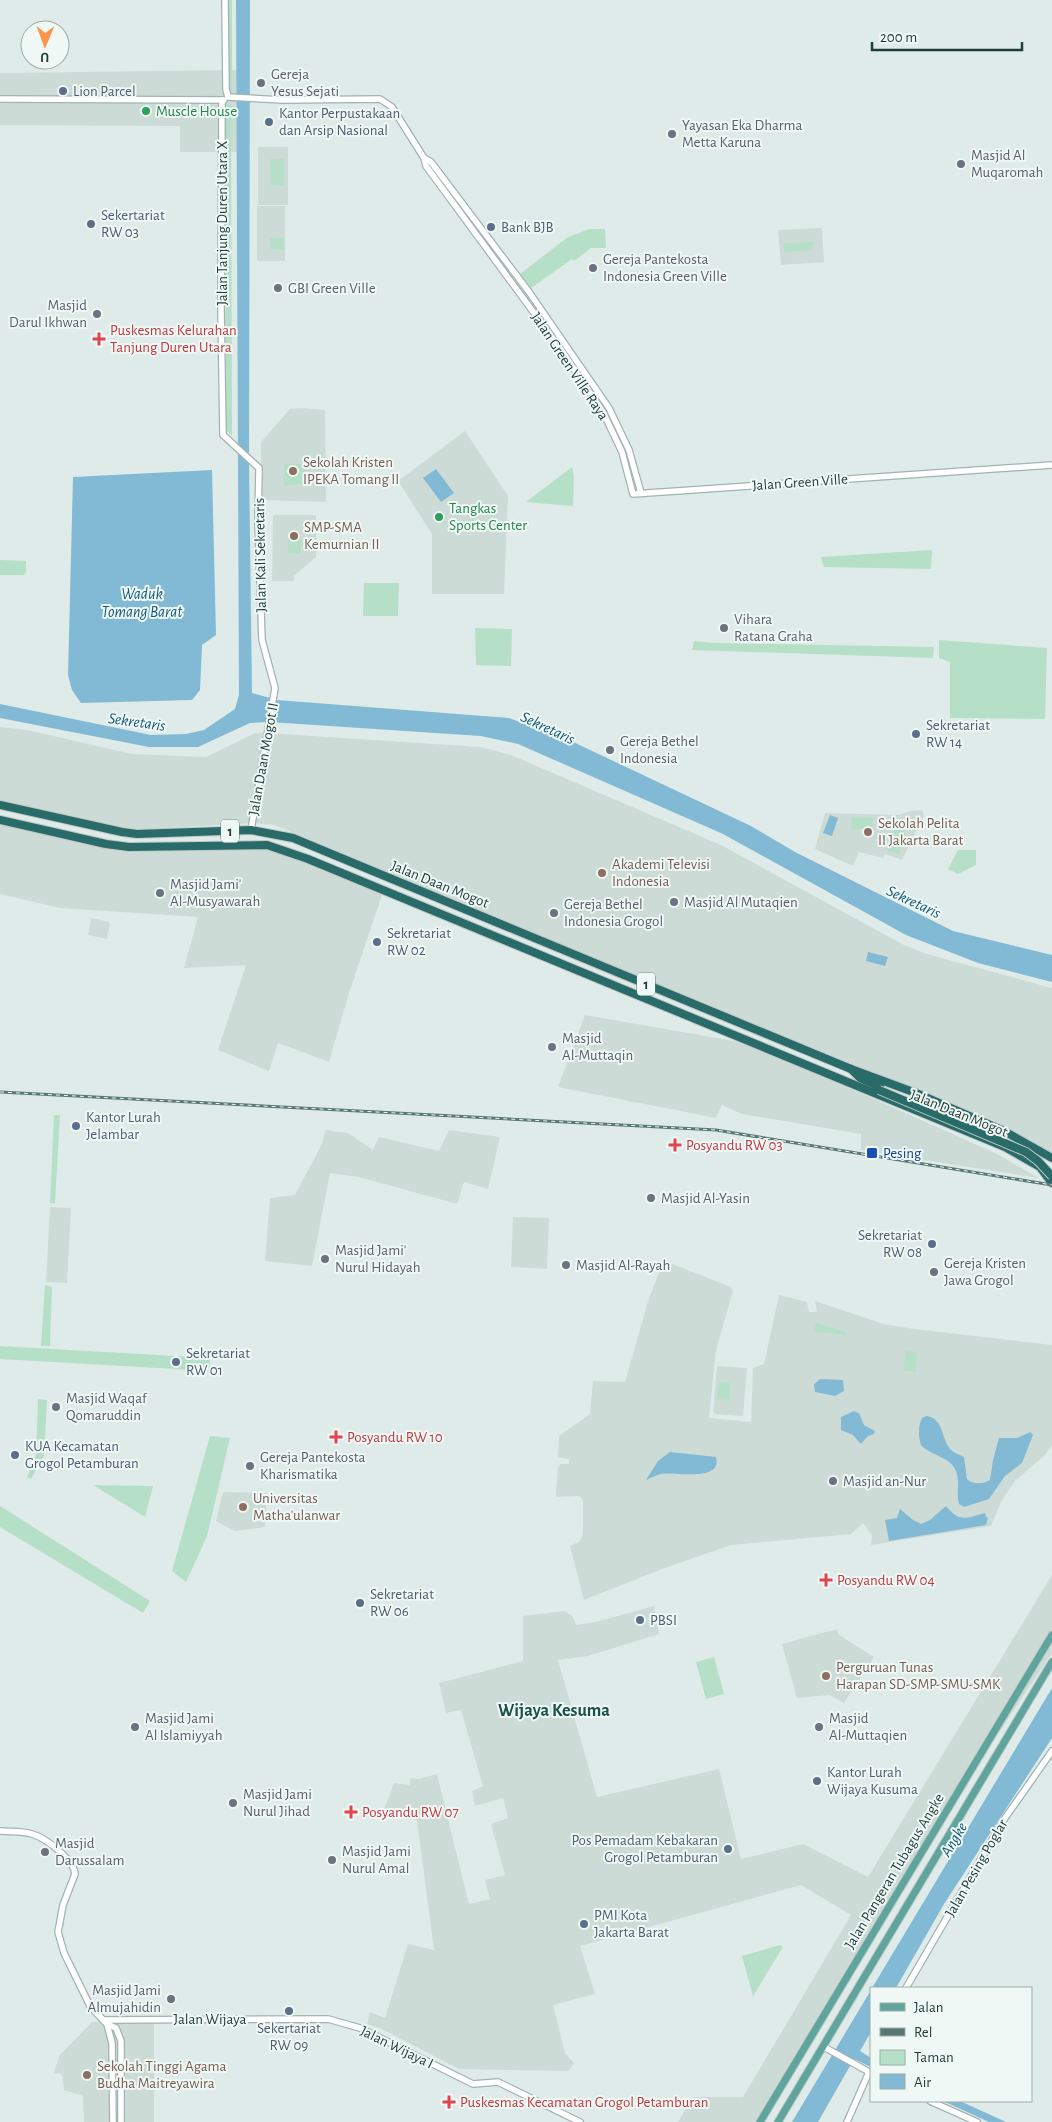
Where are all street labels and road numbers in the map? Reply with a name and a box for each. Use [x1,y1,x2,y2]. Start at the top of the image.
street label: Jalan Tanjung Duren Utara X [215,140,230,305]
street label: Jalan Green Ville Raya [528,310,611,423]
street label: Jalan Green Ville [752,472,849,493]
street label: Jalan Kali Sekretaris [252,498,269,612]
street label: Jalan Daan Mogot II [246,701,281,817]
road number: 1 [221,819,239,842]
street label: Jalan Daan Mogot [389,858,491,911]
road number: 1 [637,972,655,996]
street label: Jalan Daan Mogot [908,1087,1010,1140]
street label: Jalan Pangeran Tubagus Angke [842,1791,947,1952]
street label: Jalan Pesing Poglar [942,1817,1010,1920]
street label: Jalan Wijaya [174,2012,246,2027]
street label: Jalan Wijaya I [358,2023,436,2072]

